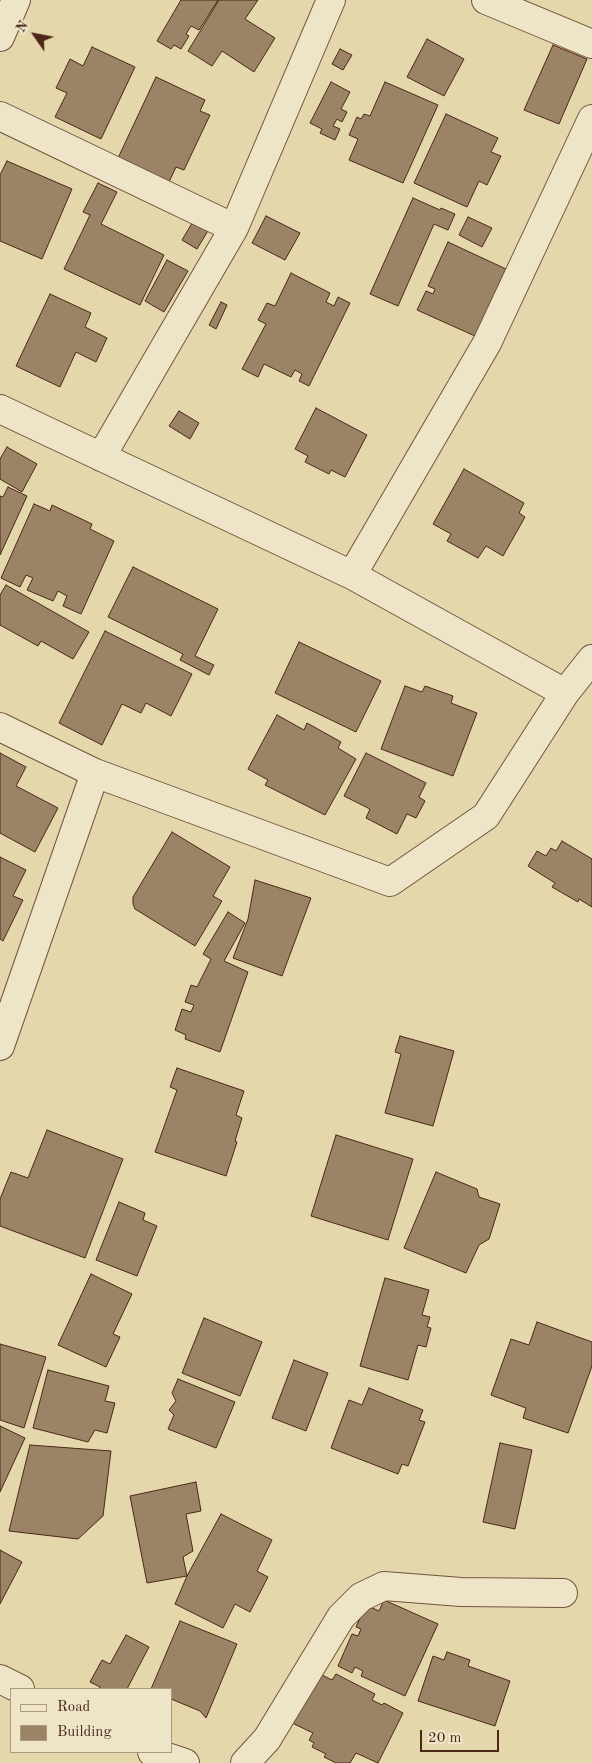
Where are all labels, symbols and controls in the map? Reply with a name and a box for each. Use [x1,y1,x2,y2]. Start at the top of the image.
north arrow [10,10,60,60]
text: N [14,19,31,35]
legend [10,1688,172,1753]
text: Road [57,1700,90,1715]
scale bar [422,1720,501,1752]
text: Building [57,1725,112,1740]
text: 20 m [428,1731,462,1746]

